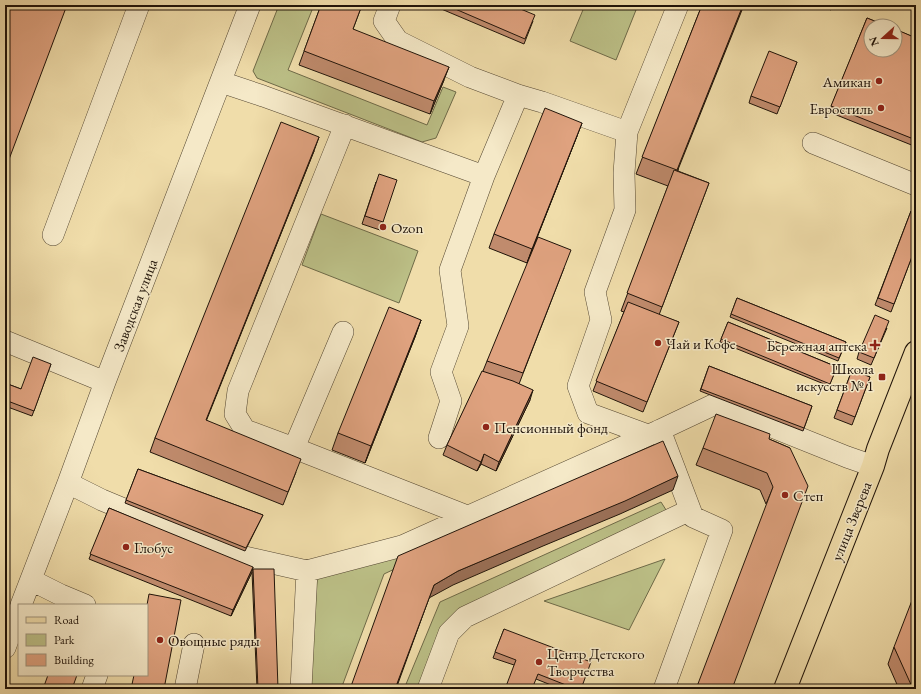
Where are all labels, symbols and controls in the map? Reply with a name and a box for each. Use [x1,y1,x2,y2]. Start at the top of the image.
north arrow [863,18,903,58]
text: N [865,35,882,48]
place label: Амикан [822,72,871,91]
marker: Амикан [874,76,884,86]
place label: Евростиль [810,99,873,118]
marker: Евростиль [876,103,886,113]
place label: Ozon [391,218,424,237]
marker: Ozon [378,222,388,232]
street label: Заводская улица [109,256,161,354]
place label: Чай и Кофе [666,334,736,353]
place label: Бережная аптека [766,336,867,355]
marker: Чай и Кофе [653,338,663,348]
marker: Бережная аптека [870,340,880,350]
place label: Школа искусств № 1 [796,359,874,395]
marker: Школа искусств № 1 [877,372,887,382]
place label: Пенсионный фонд [494,418,608,437]
marker: Пенсионный фонд [481,422,491,432]
street label: улица Зверева [826,479,876,563]
place label: Степ [793,486,824,505]
marker: Степ [780,490,790,500]
place label: Глобус [134,538,173,557]
marker: Глобус [121,542,131,552]
legend [18,604,148,676]
text: Road [54,612,80,628]
place label: Овощные ряды [168,631,260,650]
text: Park [54,632,75,648]
marker: Овощные ряды [155,635,165,645]
place label: Центр Детского Творчества [547,644,645,680]
text: Building [54,652,95,668]
marker: Центр Детского Творчества [534,657,544,667]

